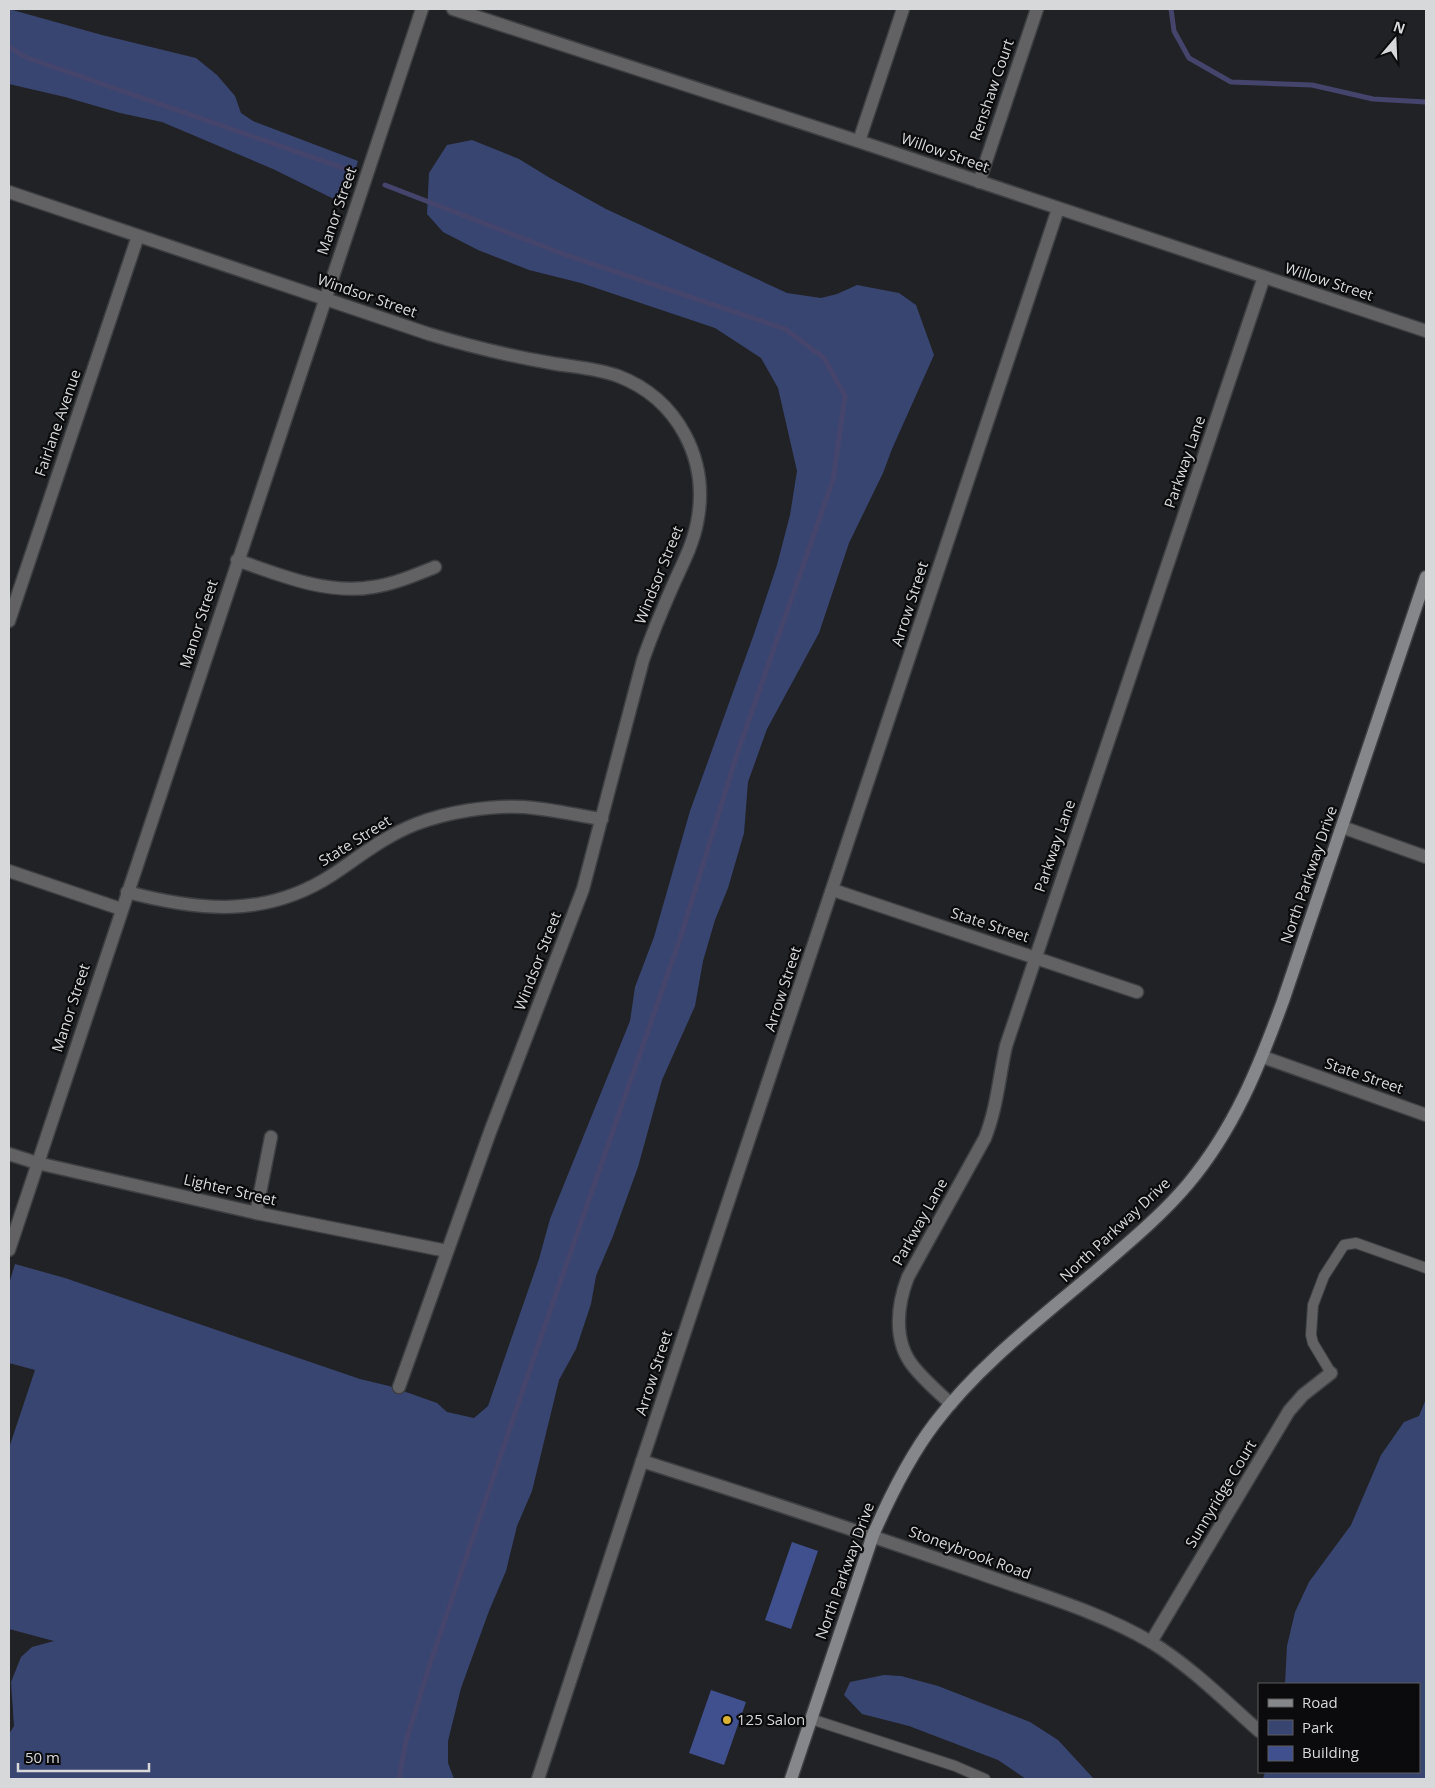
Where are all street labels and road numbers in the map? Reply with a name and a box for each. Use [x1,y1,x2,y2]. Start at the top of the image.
street label: Renshaw Court [964,36,1018,143]
street label: Willow Street [899,128,992,176]
street label: Manor Street [312,164,360,257]
street label: Willow Street [1283,257,1376,305]
street label: Windsor Street [315,269,420,321]
street label: Fairlane Avenue [29,367,85,479]
street label: Parkway Lane [1159,413,1209,511]
street label: Windsor Street [629,523,687,627]
street label: Arrow Street [886,559,932,649]
street label: Manor Street [174,577,222,671]
street label: Parkway Lane [1029,797,1079,895]
street label: North Parkway Drive [1275,803,1341,946]
street label: State Street [315,810,394,870]
street label: State Street [948,902,1032,946]
street label: Windsor Street [509,908,565,1013]
street label: Arrow Street [759,944,805,1034]
street label: Manor Street [46,961,94,1055]
street label: State Street [1323,1052,1406,1098]
street label: Lighter Street [182,1169,279,1209]
street label: North Parkway Drive [1055,1173,1174,1286]
street label: Parkway Lane [887,1174,951,1269]
street label: Arrow Street [630,1328,676,1418]
street label: Sunnyridge Court [1180,1436,1260,1551]
street label: North Parkway Drive [810,1499,878,1642]
street label: Stoneybrook Road [906,1521,1034,1583]

